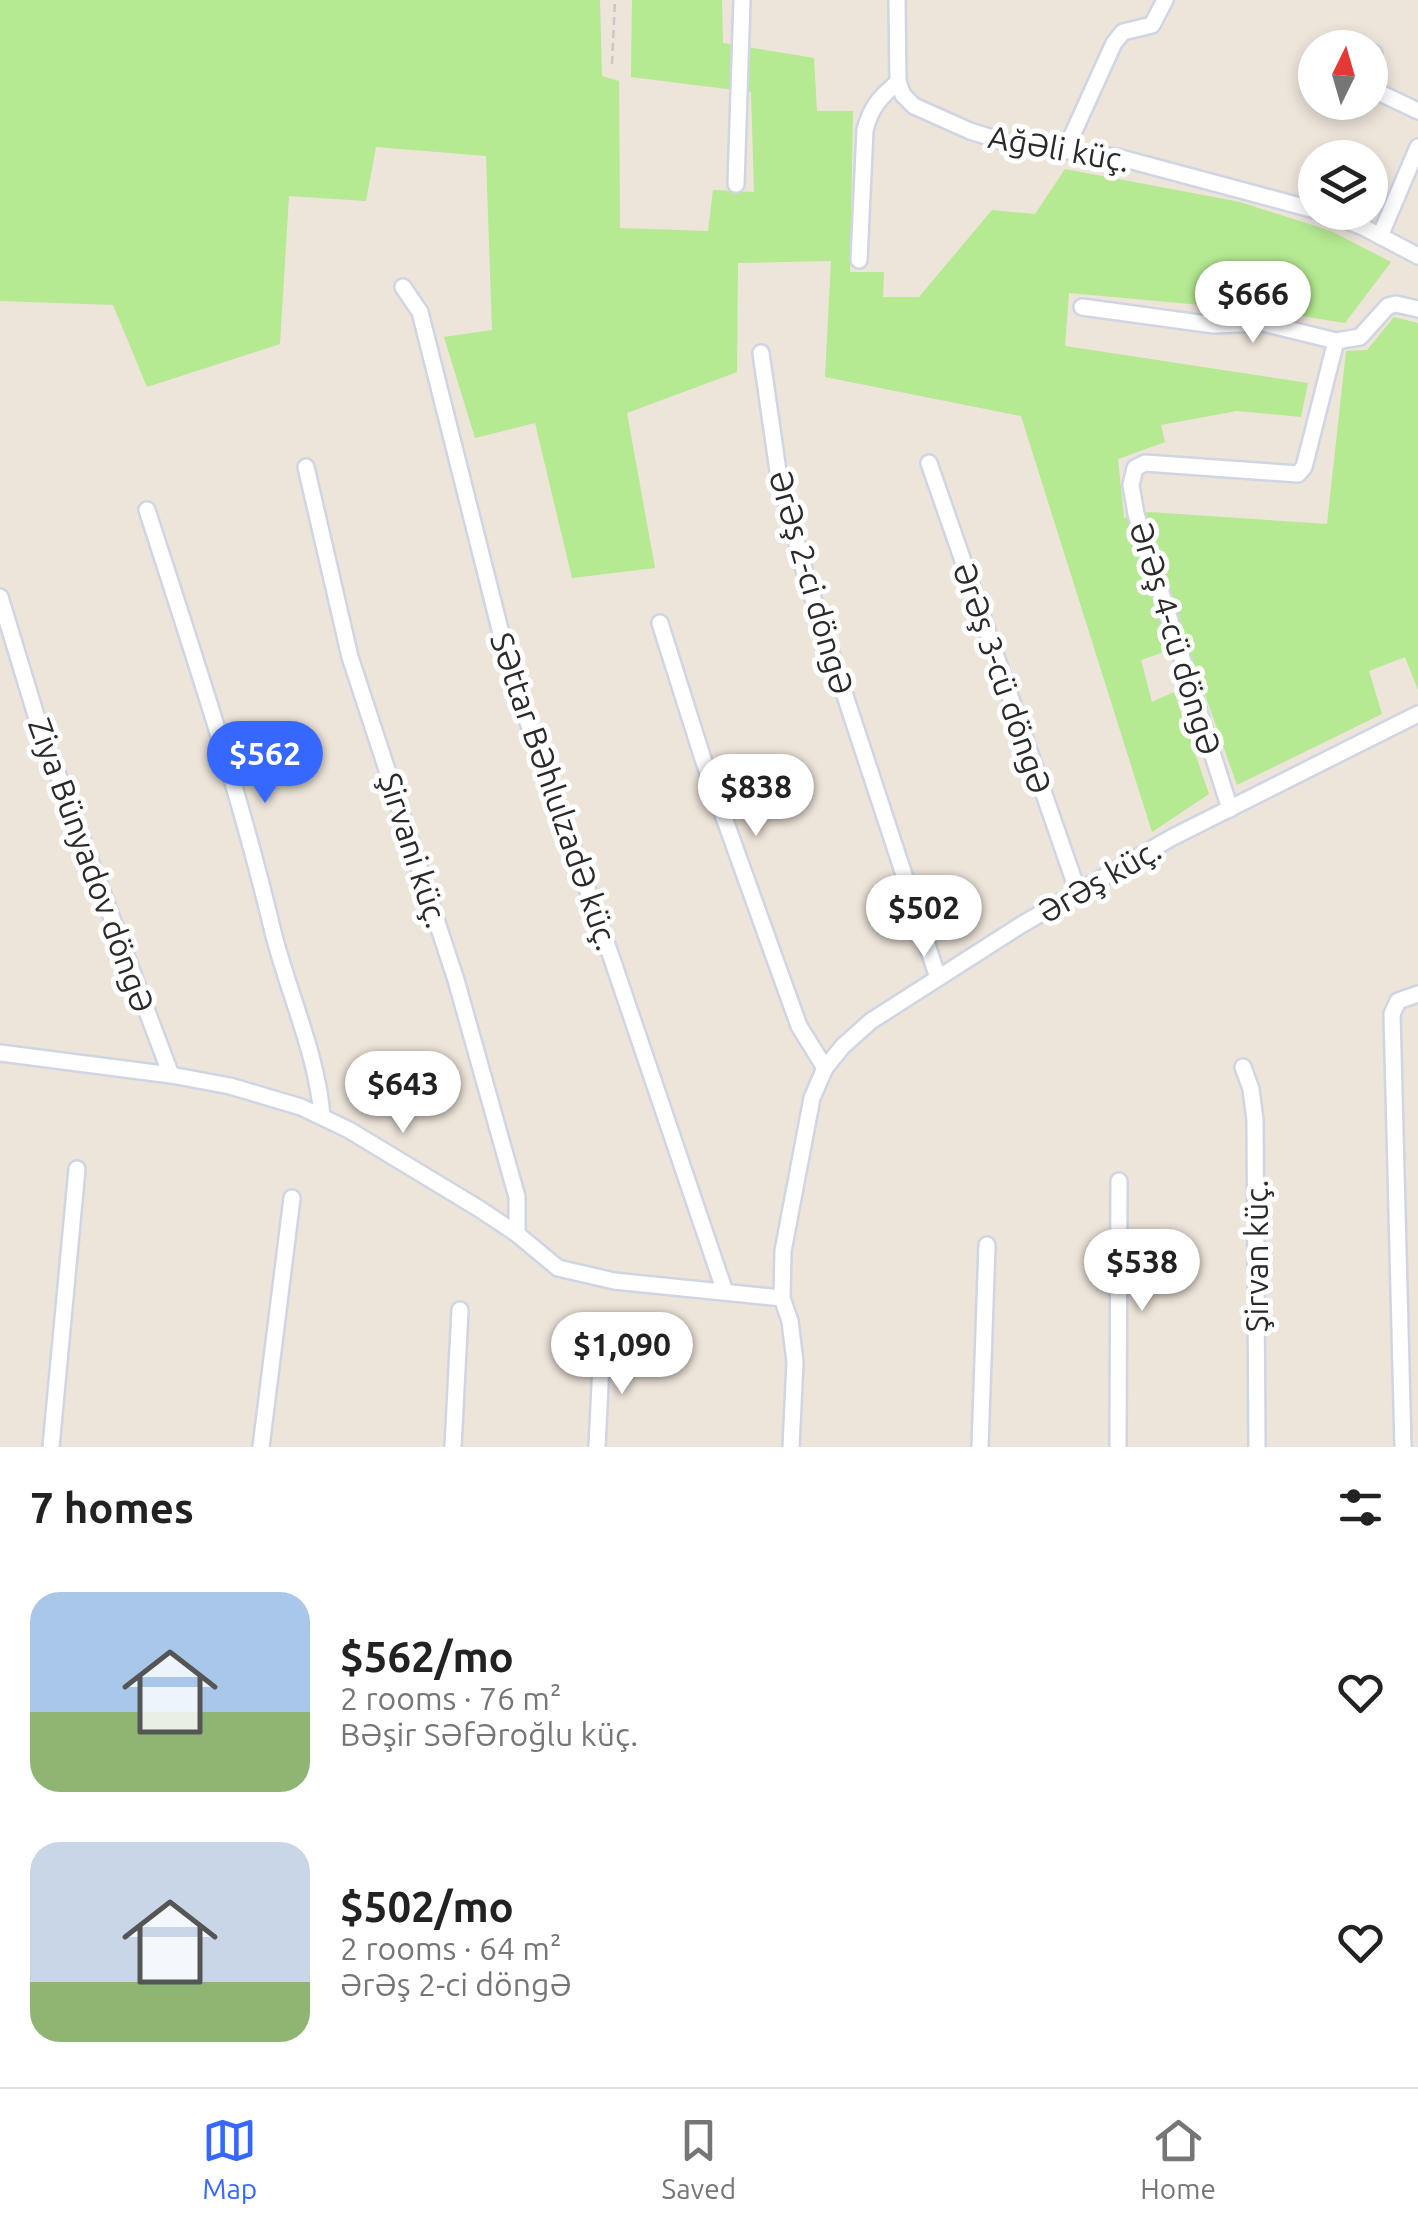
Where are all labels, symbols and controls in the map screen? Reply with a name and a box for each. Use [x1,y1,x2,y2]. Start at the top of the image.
north arrow [1298,30,1388,120]
map controls [1298,30,1388,230]
street label: Ağəli küç. [986,118,1132,178]
button: layers [1298,140,1388,230]
pin: $666 [1194,261,1312,346]
text: $666 [1217,275,1289,311]
street label: Ərəş 2-ci döngə [763,466,861,698]
street label: Ərəş 4-cü döngə [1123,517,1229,759]
street label: Ərəş 3-cü döngə [947,558,1059,798]
street label: Səttar Bəhlulzadə küç. [484,628,626,954]
street label: Ziya Bünyadov döngə [22,713,162,1017]
pin: $562 [206,721,324,806]
text: $562 [229,735,301,771]
pin: $838 [697,754,815,839]
street label: Şirvani küç. [372,768,456,932]
text: $838 [720,768,792,804]
street label: Ərəş küç. [1031,831,1167,929]
pin: $502 [865,875,983,960]
text: $502 [888,889,960,925]
pin: $643 [344,1051,462,1136]
text: $643 [367,1065,439,1101]
street label: Şirvan küç. [1238,1180,1274,1332]
pin: $538 [1083,1229,1201,1314]
text: $538 [1106,1243,1178,1279]
pin: $1,090 [541,1312,703,1397]
text: $1,090 [573,1326,671,1362]
icon: filters [1333,1480,1388,1535]
text: 7 homes [30,1484,194,1531]
icon: home [110,1632,230,1752]
text: $562/mo [340,1633,514,1680]
icon: heart [1333,1665,1388,1720]
text: 2 rooms · 76 m² [340,1680,561,1716]
text: Bəşir Səfəroğlu küç. [340,1716,638,1752]
icon: home [110,1882,230,2002]
text: $502/mo [340,1883,514,1930]
icon: heart [1333,1915,1388,1970]
text: 2 rooms · 64 m² [340,1930,561,1966]
text: Ərəş 2-ci döngə [340,1966,572,2002]
tab: Map [202,2113,257,2204]
tab: Saved [662,2113,736,2204]
tab: Home [1140,2113,1216,2204]

